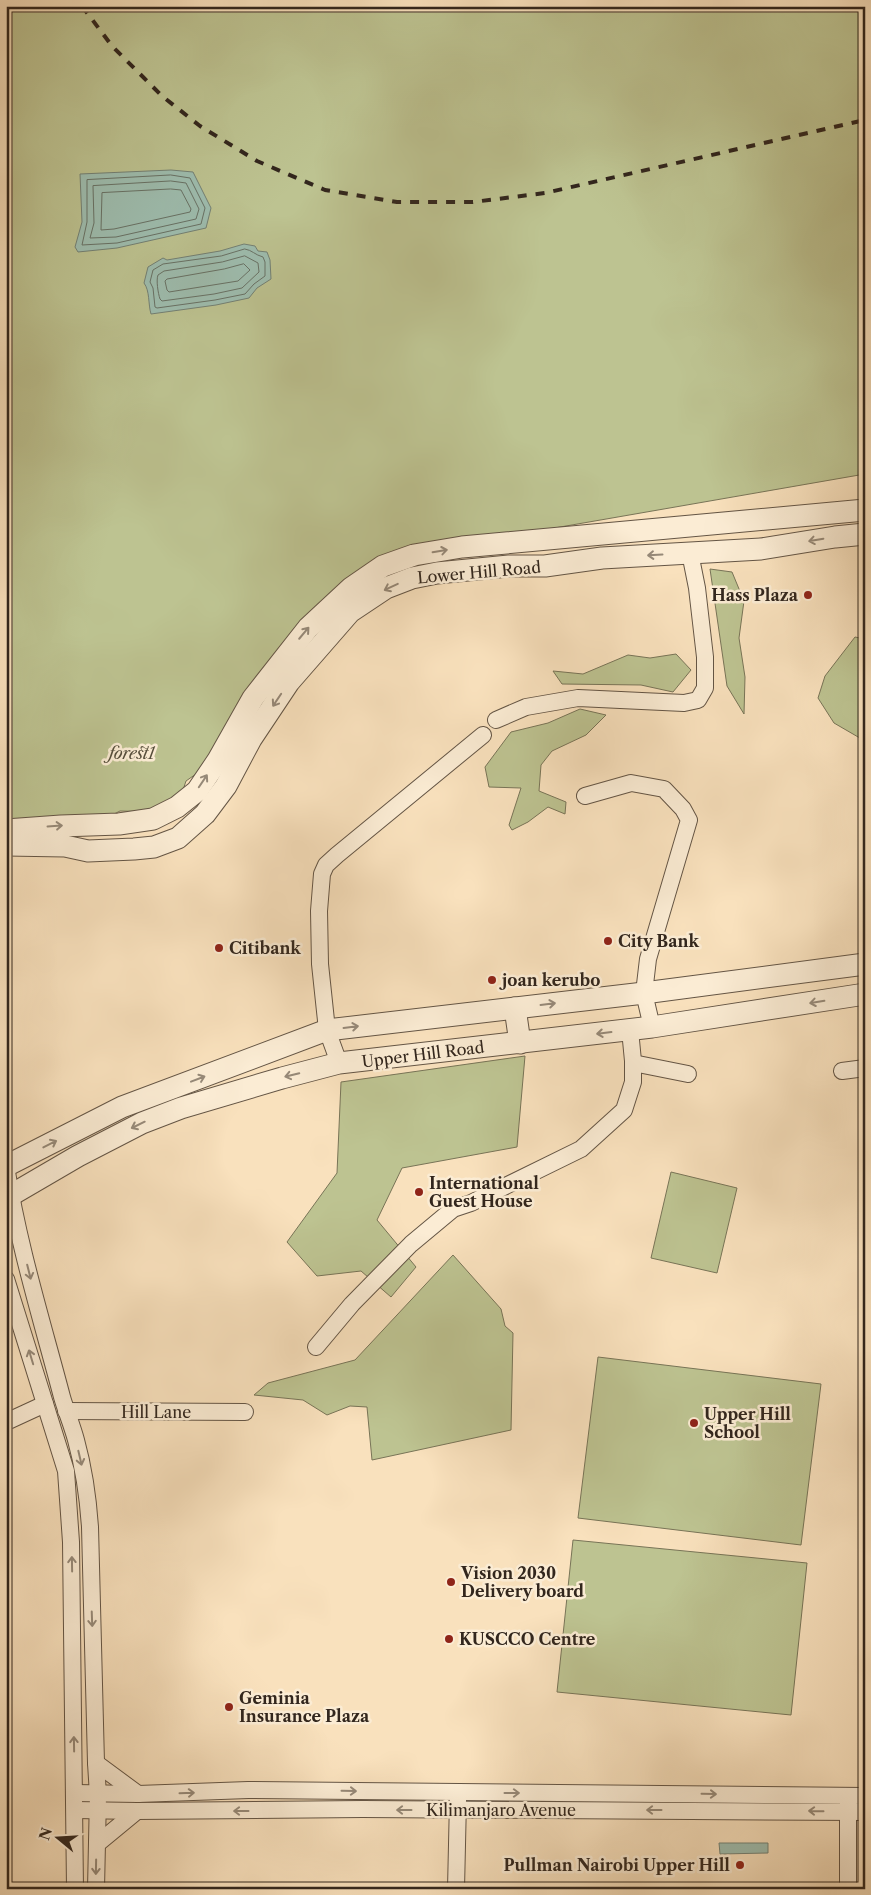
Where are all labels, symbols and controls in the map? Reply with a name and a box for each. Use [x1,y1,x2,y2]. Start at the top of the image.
one-way arrow [809,536,825,546]
one-way arrow [431,546,447,556]
one-way arrow [647,550,663,559]
street label: Lower Hill Road [416,557,542,587]
one-way arrow [384,583,399,592]
place label: Hass Plaza [711,585,799,605]
marker: Hass Plaza [802,589,814,601]
one-way arrow [299,627,310,640]
one-way arrow [272,693,282,707]
park label: forest1 [103,743,156,763]
one-way arrow [198,774,208,788]
one-way arrow [47,822,63,831]
place label: City Bank [618,931,699,951]
marker: City Bank [602,935,614,947]
place label: Citibank [229,938,301,958]
marker: Citibank [213,942,225,954]
place label: joan kerubo [499,970,600,990]
marker: joan kerubo [486,974,498,986]
one-way arrow [809,997,825,1007]
one-way arrow [539,999,555,1009]
one-way arrow [343,1022,359,1032]
one-way arrow [596,1028,612,1038]
street label: Upper Hill Road [361,1037,486,1071]
one-way arrow [284,1071,300,1080]
one-way arrow [190,1073,205,1083]
one-way arrow [130,1120,145,1130]
one-way arrow [42,1139,57,1149]
place label: International Guest House [429,1173,539,1211]
marker: International Guest House [413,1186,425,1198]
one-way arrow [25,1264,34,1280]
one-way arrow [26,1350,35,1366]
street label: Hill Lane [121,1402,191,1422]
place label: Upper Hill School [704,1404,791,1442]
marker: Upper Hill School [688,1417,700,1429]
one-way arrow [76,1449,85,1465]
one-way arrow [67,1557,77,1573]
place label: Vision 2030 Delivery board [460,1563,584,1601]
marker: Vision 2030 Delivery board [445,1576,457,1588]
one-way arrow [87,1611,96,1627]
place label: KUSCCO Centre [459,1629,596,1649]
marker: KUSCCO Centre [443,1633,455,1645]
place label: Geminia Insurance Plaza [239,1688,370,1726]
marker: Geminia Insurance Plaza [223,1701,235,1713]
one-way arrow [69,1737,79,1753]
one-way arrow [341,1786,357,1796]
one-way arrow [179,1788,195,1797]
one-way arrow [504,1788,520,1797]
one-way arrow [701,1789,717,1799]
street label: Kilimanjaro Avenue [426,1800,576,1820]
one-way arrow [396,1805,412,1815]
one-way arrow [646,1805,662,1815]
one-way arrow [233,1806,250,1816]
one-way arrow [808,1806,824,1816]
north arrow [32,1812,82,1862]
text: N [35,1825,56,1843]
place label: Pullman Nairobi Upper Hill [504,1855,730,1875]
one-way arrow [91,1858,101,1875]
marker: Pullman Nairobi Upper Hill [734,1859,746,1871]

